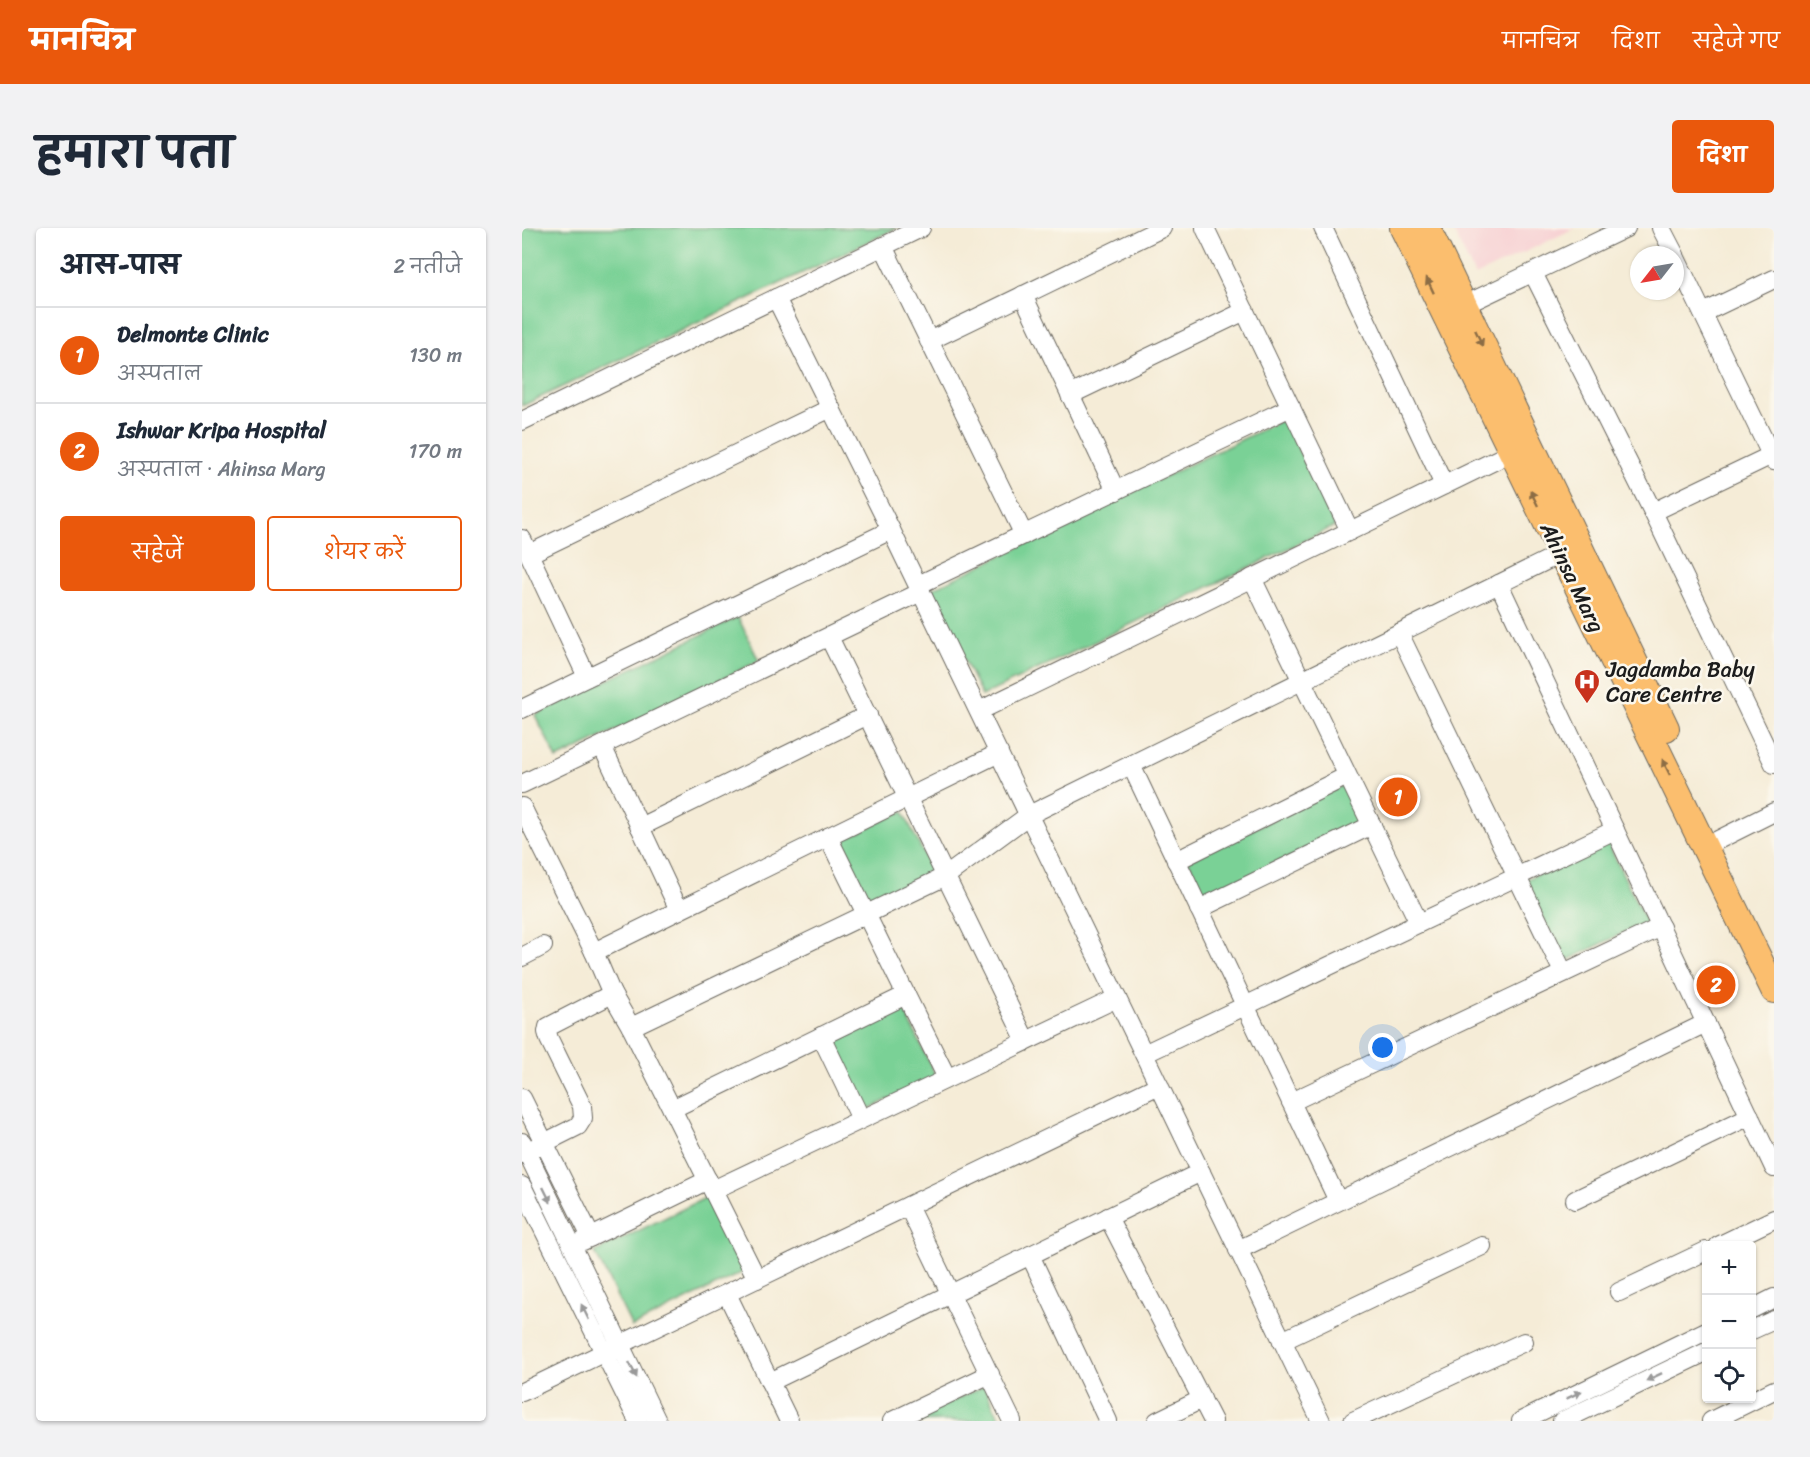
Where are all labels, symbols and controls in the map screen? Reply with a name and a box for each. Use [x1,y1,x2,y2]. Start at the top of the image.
text: मानचित्र [30,16,134,65]
text: मानचित्र [1502,22,1579,60]
text: दिशा [1612,22,1660,60]
text: सहेजे गए [1693,22,1780,60]
text: हमारा पता [36,116,234,190]
button: दिशा [1672,120,1774,193]
text: आस-पास [60,242,180,288]
north arrow [1630,246,1684,300]
text: 2 नतीजे [393,249,462,284]
one-way arrow [1426,276,1435,293]
text: Delmonte Clinic [117,315,269,354]
one-way arrow [1475,329,1484,346]
text: 1 [75,338,84,373]
text: 130 m [409,338,462,373]
text: अस्पताल [117,356,202,391]
text: Ishwar Kripa Hospital [117,411,326,450]
text: 2 [74,434,85,469]
text: 170 m [409,434,462,469]
text: अस्पताल · Ahinsa Marg [117,452,326,487]
one-way arrow [1530,489,1539,506]
street label: Ahinsa Marg [1529,514,1616,639]
button: सहेजें [60,516,255,591]
button: शेयर करें [267,516,462,591]
place label: Jagdamba Baby Care Centre [1605,650,1756,714]
hospital icon: Jagdamba Baby Care Centre [1572,667,1602,705]
one-way arrow [1661,759,1670,776]
pin: 1 [1378,774,1418,820]
pin: 2 [1696,962,1736,1008]
your location [1368,1033,1397,1062]
one-way arrow [543,1186,552,1203]
map controls [1702,1241,1756,1403]
button: + [1702,1241,1756,1295]
button: − [1702,1295,1756,1349]
one-way arrow [580,1303,590,1321]
button: locate [1702,1349,1756,1403]
one-way arrow [627,1361,637,1379]
one-way arrow [1645,1372,1662,1382]
one-way arrow [1565,1391,1582,1400]

